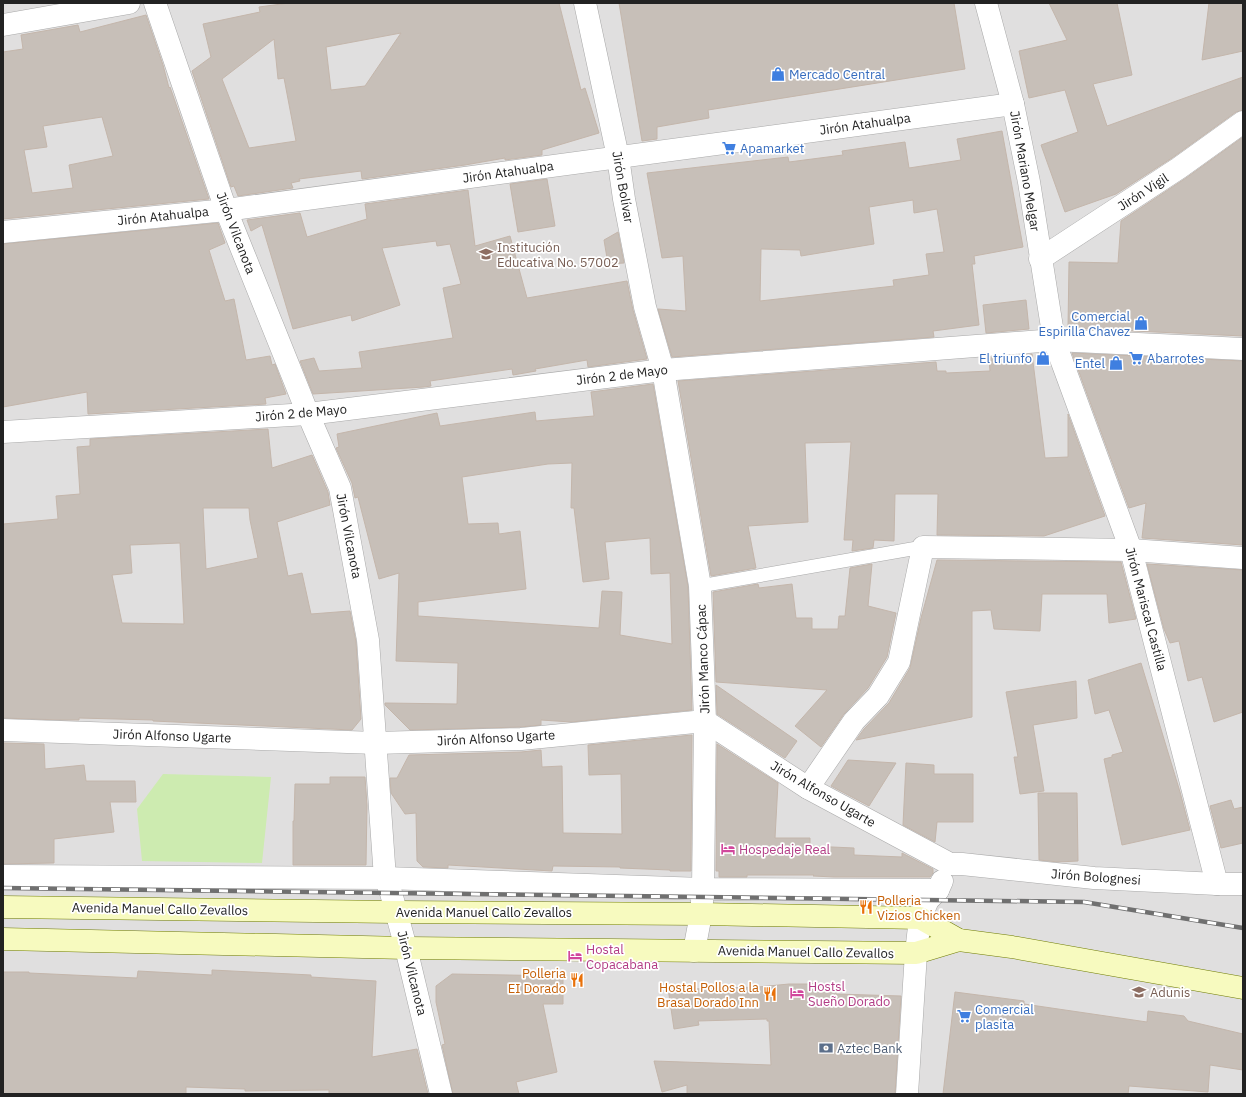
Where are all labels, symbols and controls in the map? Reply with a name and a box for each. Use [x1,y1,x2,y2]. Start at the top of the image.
shop icon: Mercado Central [770,66,786,82]
place label: Mercado Central [789,66,886,83]
street label: Jirón Atahualpa [818,109,912,139]
street label: Jirón Mariano Melgar [1006,109,1044,233]
supermarket icon: Apamarket [721,140,737,156]
place label: Apamarket [740,140,804,157]
street label: Jirón Bolívar [608,150,638,225]
street label: Jirón Atahualpa [461,157,555,187]
street label: Jirón Vigil [1114,169,1172,215]
street label: Jirón Vilcanota [213,189,259,277]
street label: Jirón Atahualpa [116,203,210,229]
place label: Institución Educativa No. 57002 [497,239,619,271]
school or university icon: Institución Educativa No. 57002 [478,246,494,262]
place label: Comercial Espirilla Chavez [1039,308,1130,340]
shop icon: Comercial Espirilla Chavez [1133,315,1149,331]
place label: El triunfo [979,350,1032,367]
shop icon: El triunfo [1035,350,1051,366]
supermarket icon: Abarrotes [1128,350,1144,366]
place label: Abarrotes [1147,350,1205,367]
place label: Entel [1075,355,1105,372]
shop icon: Entel [1108,355,1124,371]
street label: Jirón 2 de Mayo [575,361,669,389]
street label: Jirón 2 de Mayo [254,401,348,425]
street label: Jirón Vilcanota [332,492,366,580]
street label: Jirón Mariscal Castilla [1121,545,1171,673]
street label: Jirón Manco Cápac [693,603,713,714]
street label: Jirón Alfonso Ugarte [112,725,232,747]
street label: Jirón Alfonso Ugarte [436,726,556,750]
street label: Jirón Alfonso Ugarte [767,757,879,831]
hotel icon: Hospedaje Real [720,841,736,857]
place label: Hospedaje Real [739,841,831,858]
street label: Jirón Bolognesi [1051,865,1141,889]
place label: Polleria Vizios Chicken [877,892,961,924]
street label: Avenida Manuel Callo Zevallos [72,899,248,919]
restaurant icon: Polleria Vizios Chicken [858,899,874,915]
street label: Avenida Manuel Callo Zevallos [396,904,572,921]
street label: Jirón Vilcanota [393,929,431,1017]
place label: Hostal Copacabana [586,941,658,973]
street label: Avenida Manuel Callo Zevallos [718,942,894,962]
hotel icon: Hostal Copacabana [567,948,583,964]
place label: Polleria EI Dorado [508,965,566,997]
restaurant icon: Polleria EI Dorado [569,972,585,988]
place label: Hostsl Sueño Dorado [808,978,890,1010]
place label: Hostal Pollos a la Brasa Dorado Inn [657,979,759,1011]
school or university icon: Adunis [1131,984,1147,1000]
place label: Adunis [1150,984,1190,1001]
hotel icon: Hostsl Sueño Dorado [789,985,805,1001]
restaurant icon: Hostal Pollos a la Brasa Dorado Inn [762,986,778,1002]
place label: Comercial plasita [975,1001,1034,1033]
supermarket icon: Comercial plasita [956,1008,972,1024]
bank icon: Aztec Bank [818,1040,834,1056]
place label: Aztec Bank [837,1040,903,1057]

